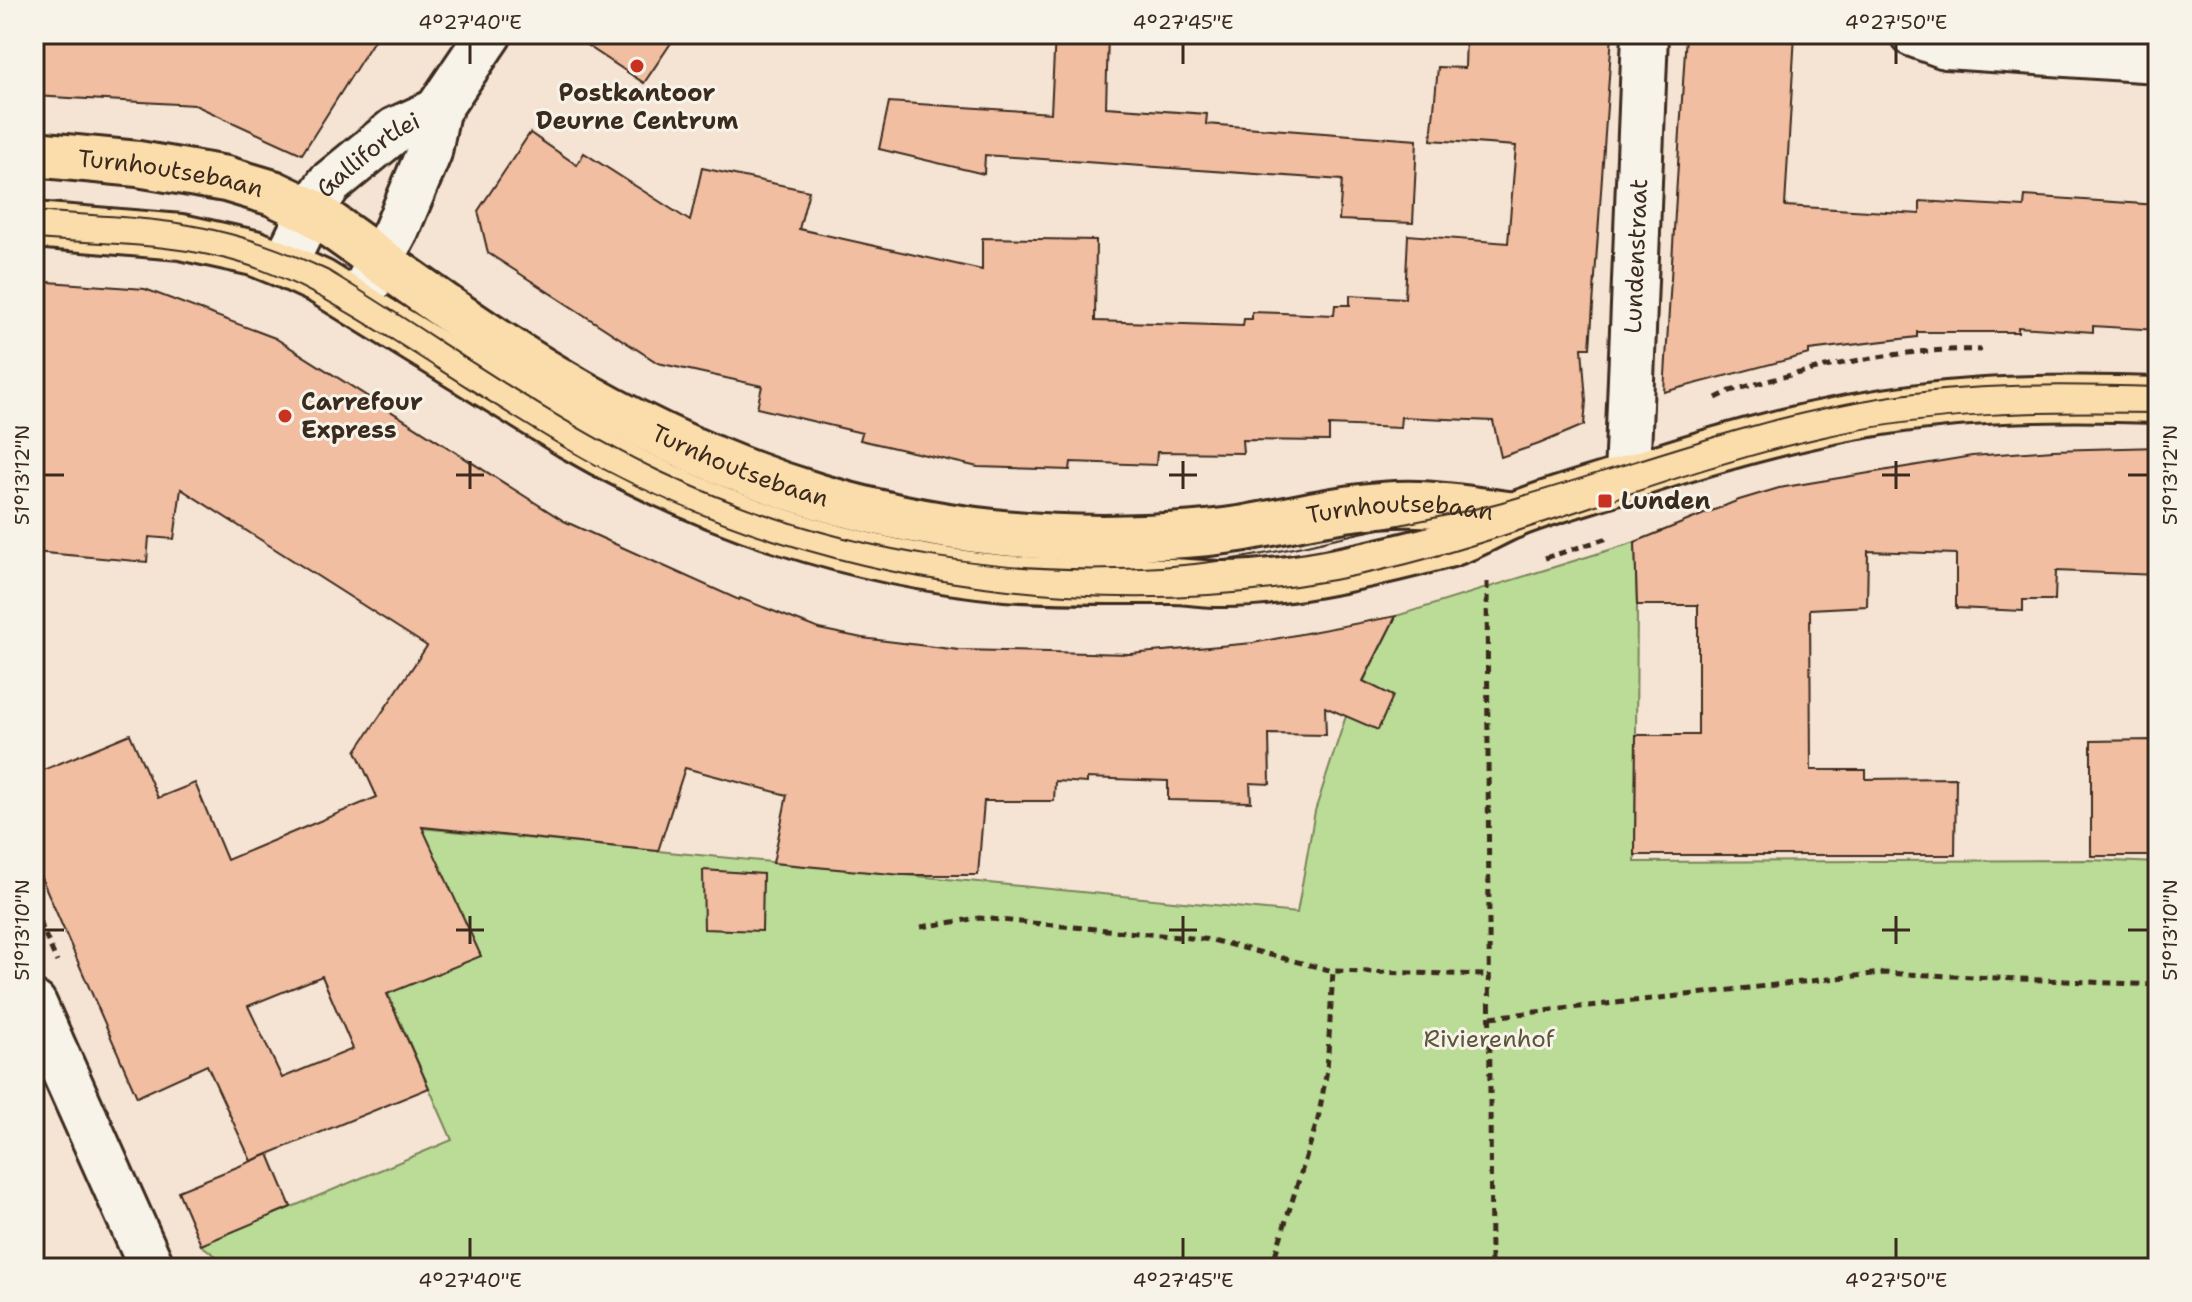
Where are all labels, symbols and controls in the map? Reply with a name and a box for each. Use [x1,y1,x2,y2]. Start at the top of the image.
text: 4°27'40"E [418,9,522,35]
text: 4°27'45"E [1132,9,1234,35]
text: 4°27'50"E [1845,9,1947,35]
marker: Postkantoor Deurne Centrum [628,57,646,75]
place label: Postkantoor Deurne Centrum [536,77,738,137]
street label: Gallifortlei [309,105,425,203]
street label: Turnhoutsebaan [76,142,267,205]
street label: Lundenstraat [1617,178,1655,334]
place label: Carrefour Express [301,386,423,446]
marker: Carrefour Express [276,407,294,425]
street label: Turnhoutsebaan [646,417,832,515]
text: 51°13'12"N [9,425,35,525]
text: 51°13'12"N [2157,425,2183,525]
place label: Lunden [1621,485,1711,517]
street label: Turnhoutsebaan [1304,488,1495,532]
marker: Lunden [1596,492,1614,510]
text: 51°13'10"N [9,879,35,981]
text: 51°13'10"N [2157,879,2183,981]
park label: Rivierenhof [1423,1023,1556,1055]
text: 4°27'40"E [418,1267,522,1293]
text: 4°27'45"E [1132,1267,1234,1293]
text: 4°27'50"E [1845,1267,1947,1293]

